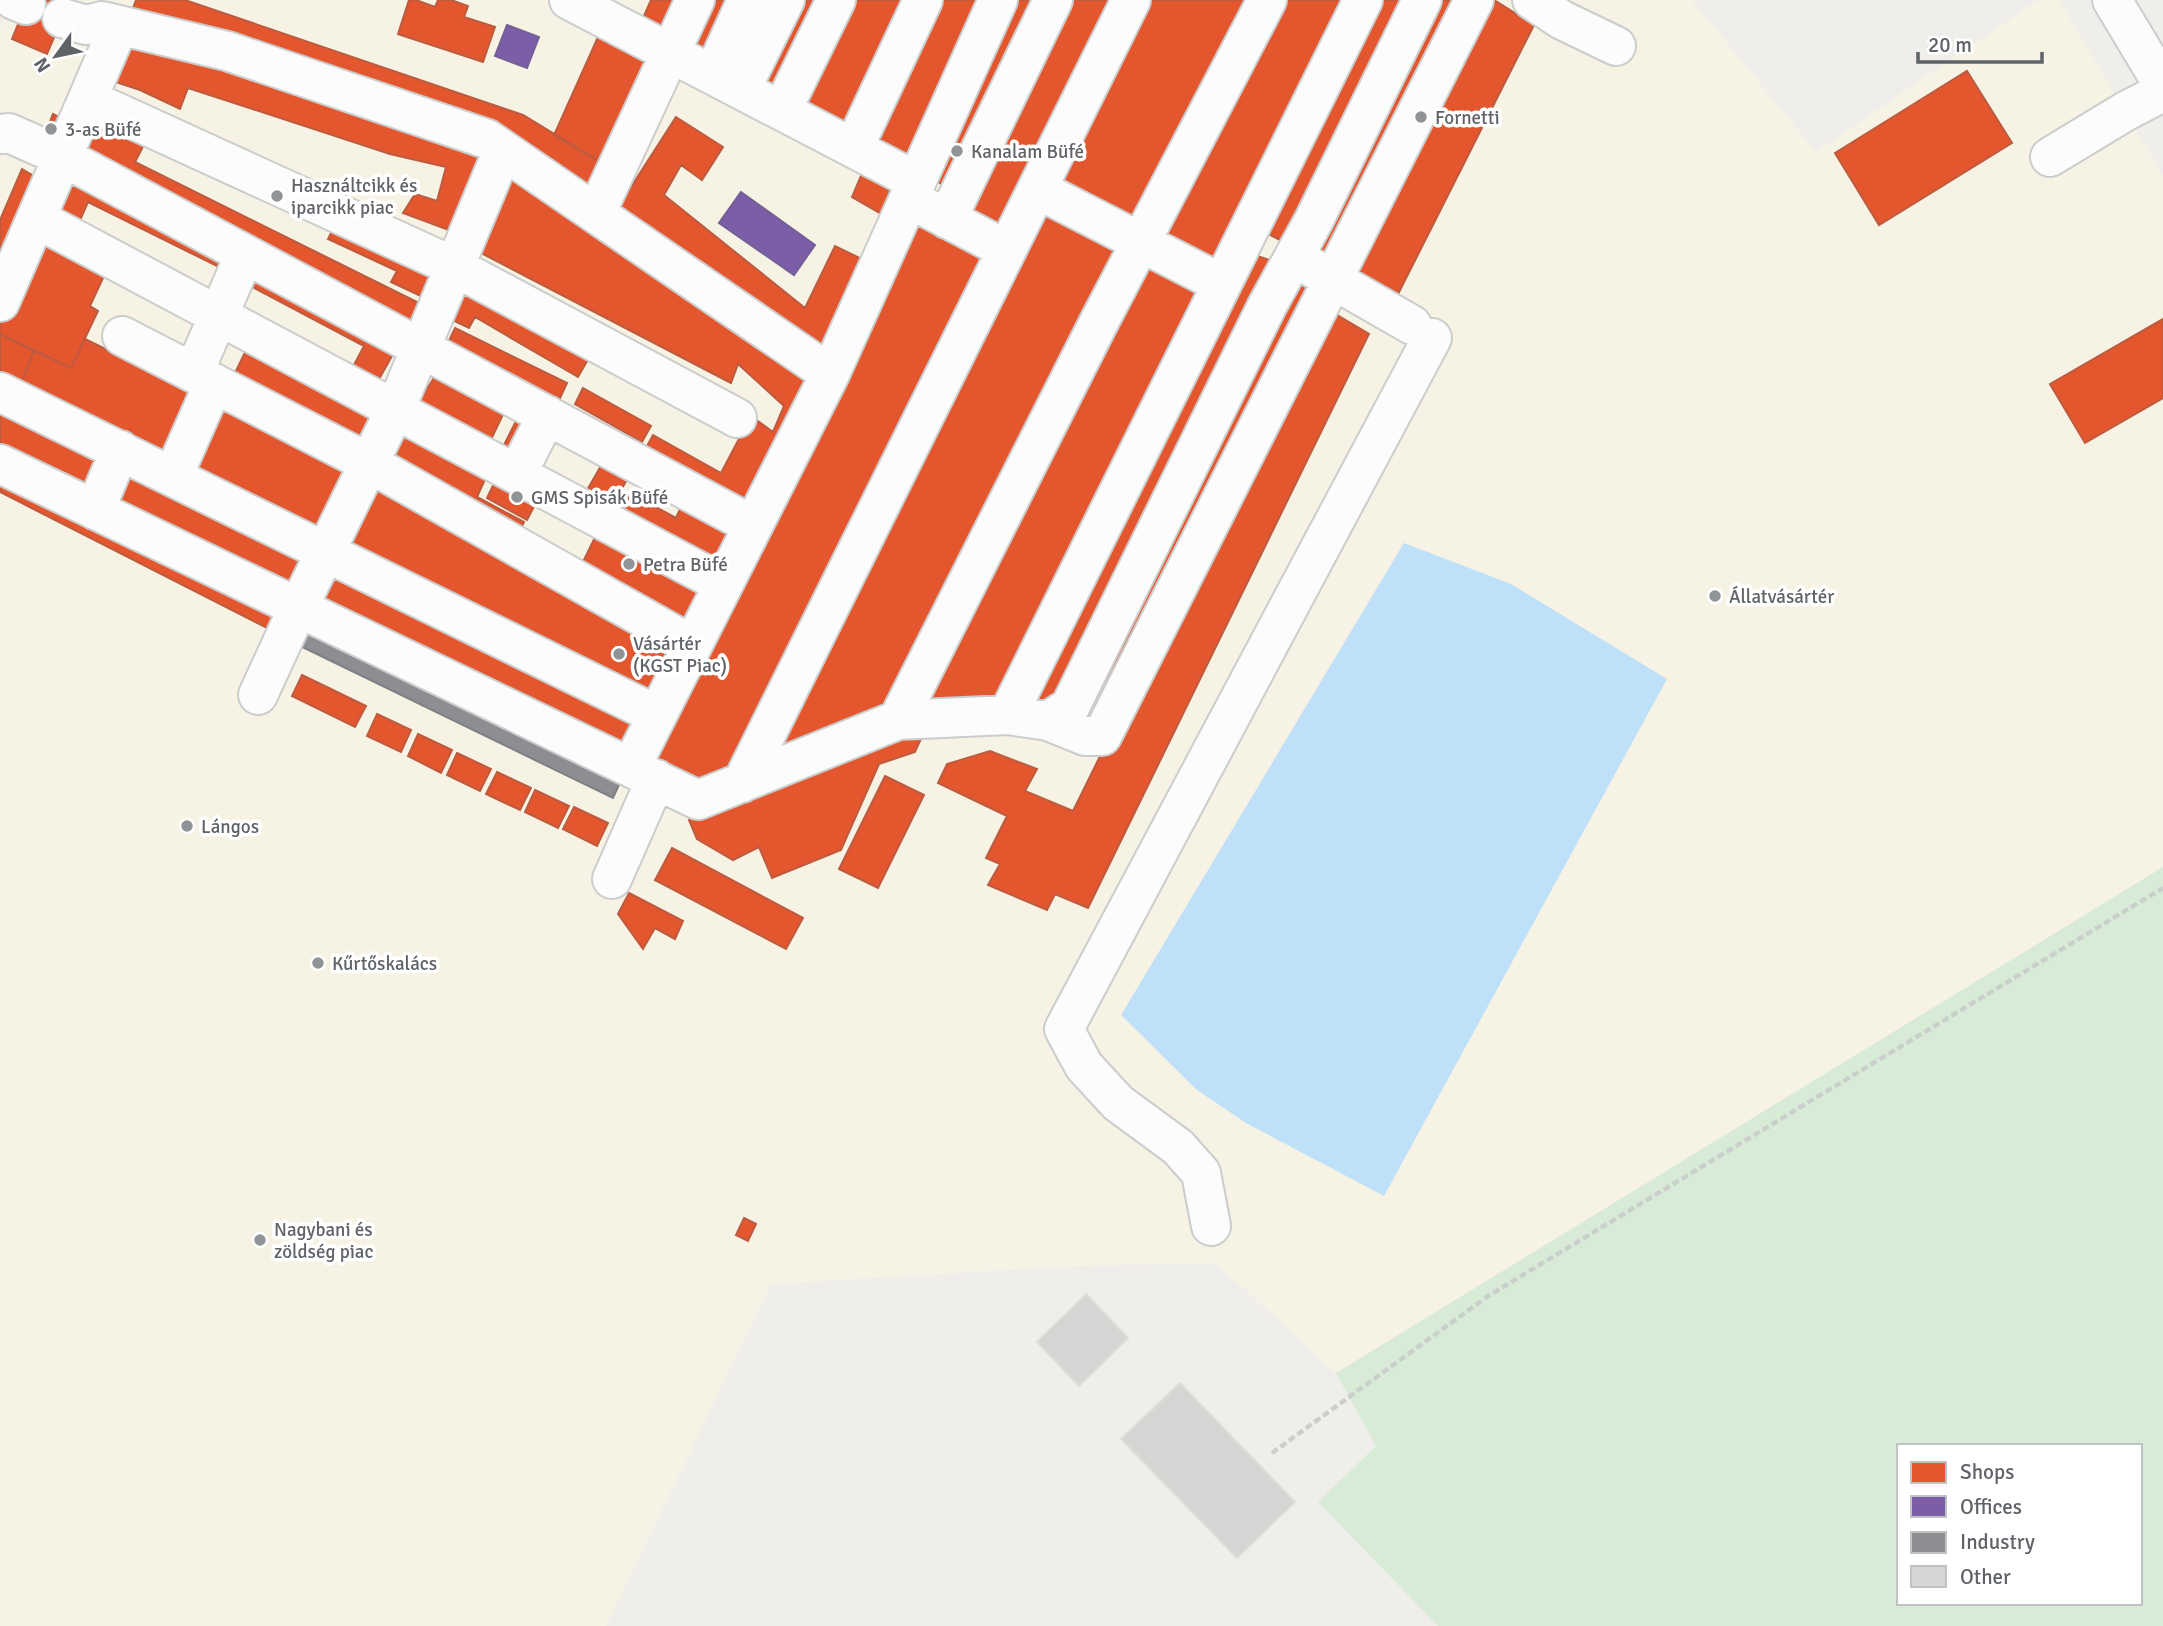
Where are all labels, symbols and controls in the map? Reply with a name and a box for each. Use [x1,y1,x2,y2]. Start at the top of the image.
north arrow [21,21,91,91]
scale bar [1918,21,2042,65]
text: 20 m [1928,32,1972,58]
text: N [29,53,56,77]
place label: Fornetti [1435,106,1500,130]
marker: Fornetti [1413,109,1429,125]
place label: 3-as Büfé [65,118,142,142]
marker: 3-as Büfé [43,121,59,137]
place label: Kanalam Büfé [971,140,1084,164]
marker: Kanalam Büfé [949,143,965,159]
place label: Használtcikk és iparcikk piac [291,174,417,220]
marker: Használtcikk és iparcikk piac [269,188,285,204]
place label: GMS Spisák Büfé [531,486,668,510]
marker: GMS Spisák Büfé [509,489,525,505]
place label: Petra Büfé [643,553,728,577]
marker: Petra Büfé [621,556,637,572]
place label: Állatvásártér [1729,585,1834,609]
marker: Állatvásártér [1707,588,1723,604]
place label: Vásártér (KGST Piac) [633,632,727,678]
marker: Vásártér (KGST Piac) [611,646,627,662]
place label: Lángos [201,815,259,839]
marker: Lángos [179,818,195,834]
place label: Kűrtőskalács [332,952,437,976]
marker: Kűrtőskalács [310,955,326,971]
place label: Nagybani és zöldség piac [274,1218,373,1264]
marker: Nagybani és zöldség piac [252,1232,268,1248]
legend [1897,1444,2142,1605]
text: Shops [1960,1459,2014,1485]
text: Offices [1960,1494,2022,1520]
text: Industry [1960,1529,2035,1555]
text: Other [1960,1564,2011,1590]

